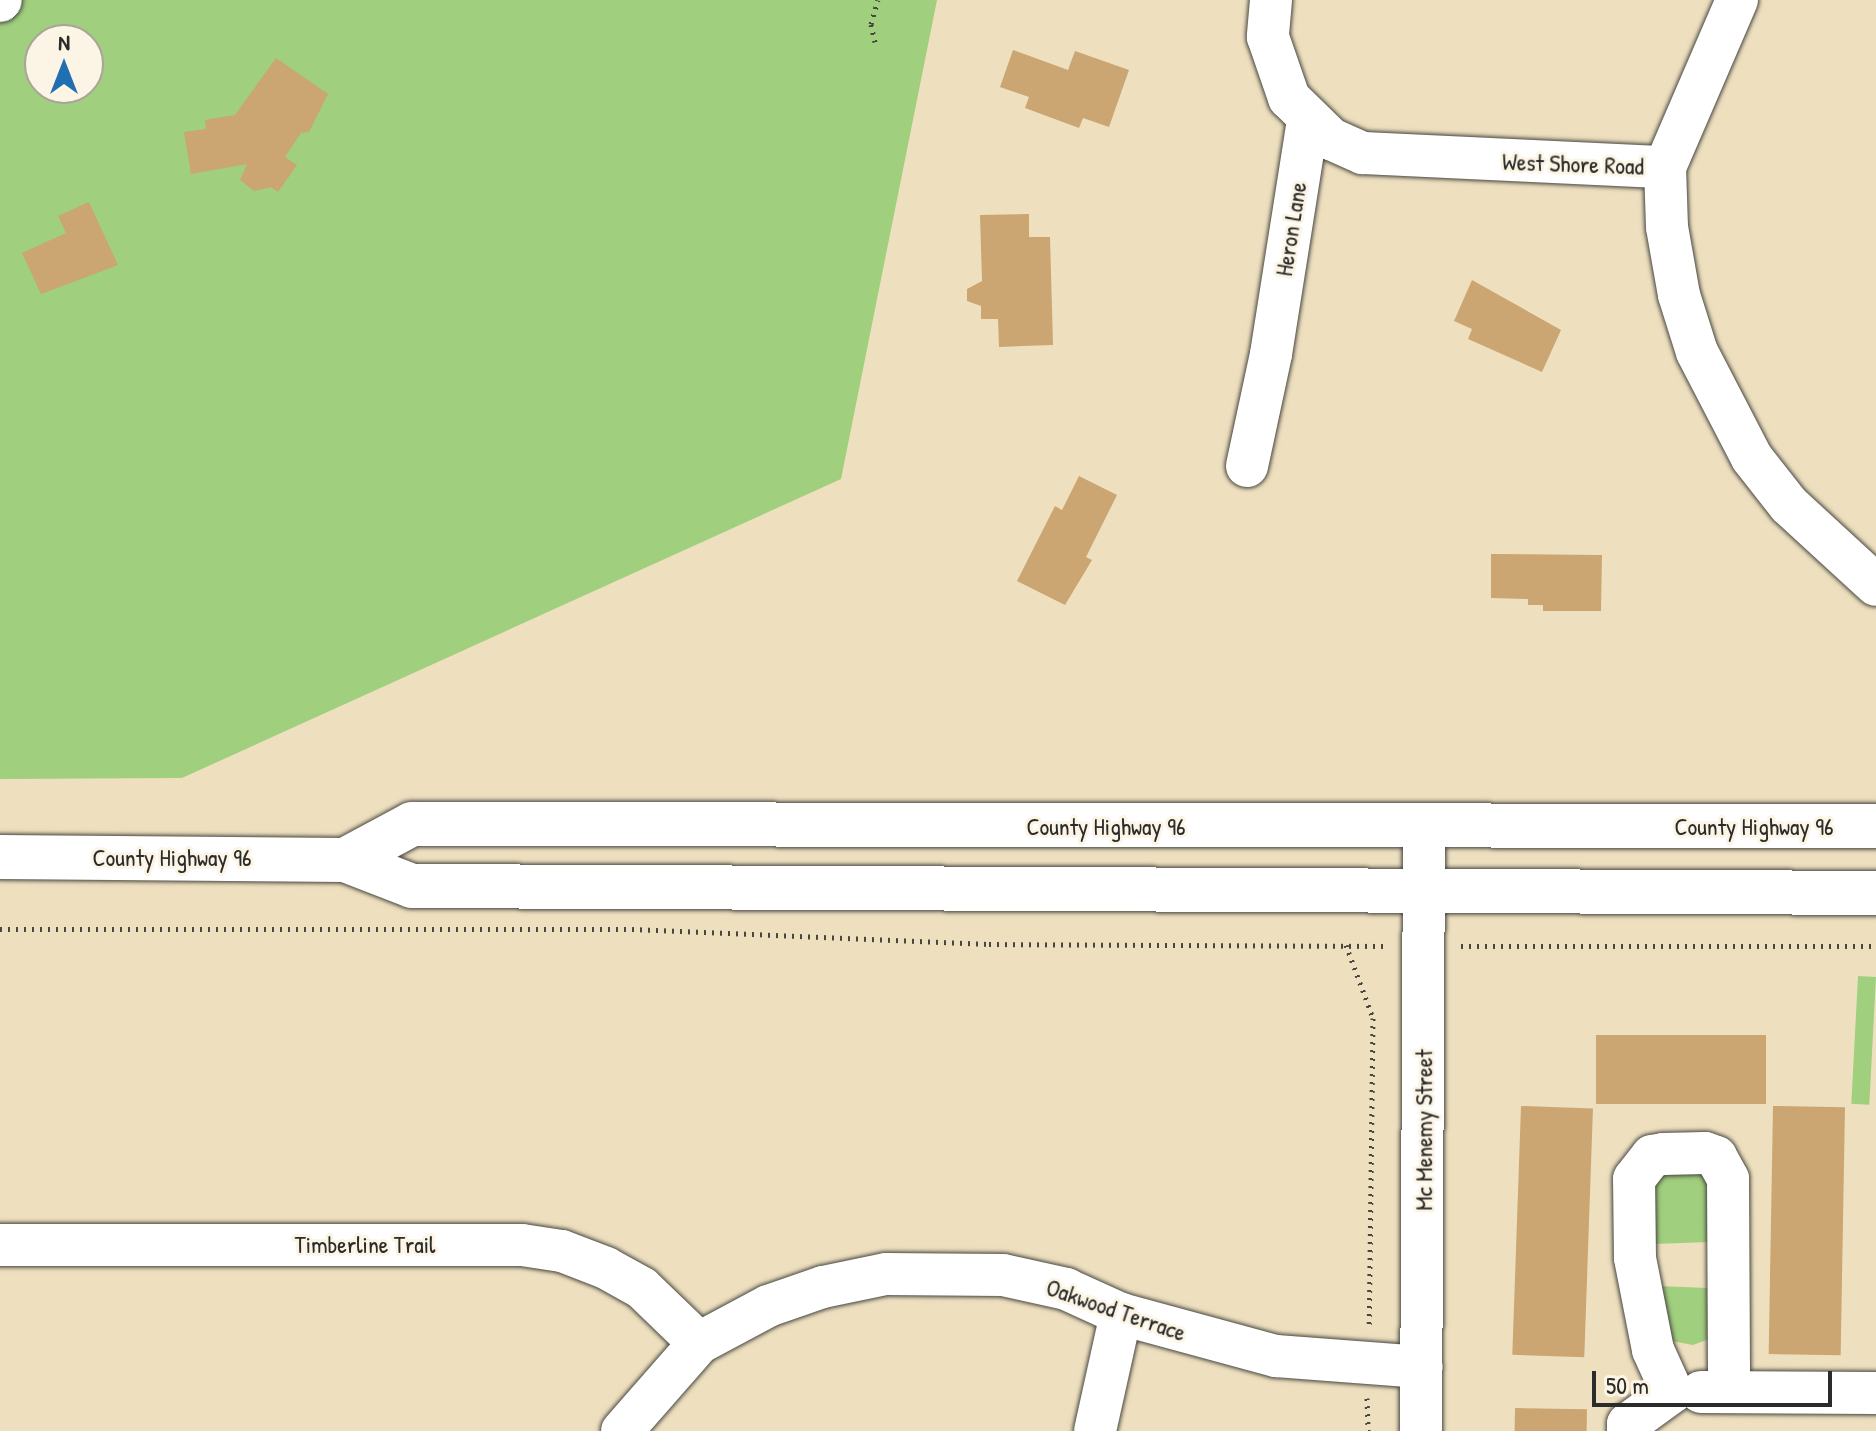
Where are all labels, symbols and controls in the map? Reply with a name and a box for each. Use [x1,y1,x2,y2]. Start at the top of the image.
north arrow [24,24,104,104]
text: N [58,27,70,57]
street label: West Shore Road [1502,147,1644,181]
street label: Heron Lane [1269,180,1313,278]
street label: County Highway 96 [1026,813,1186,841]
street label: County Highway 96 [1674,813,1834,841]
street label: County Highway 96 [92,844,252,872]
street label: Mc Menemy Street [1410,1049,1438,1211]
street label: Timberline Trail [295,1231,435,1259]
street label: Oakwood Terrace [1042,1273,1190,1347]
scale bar [1596,1355,1836,1405]
text: 50 m [1606,1369,1649,1401]

